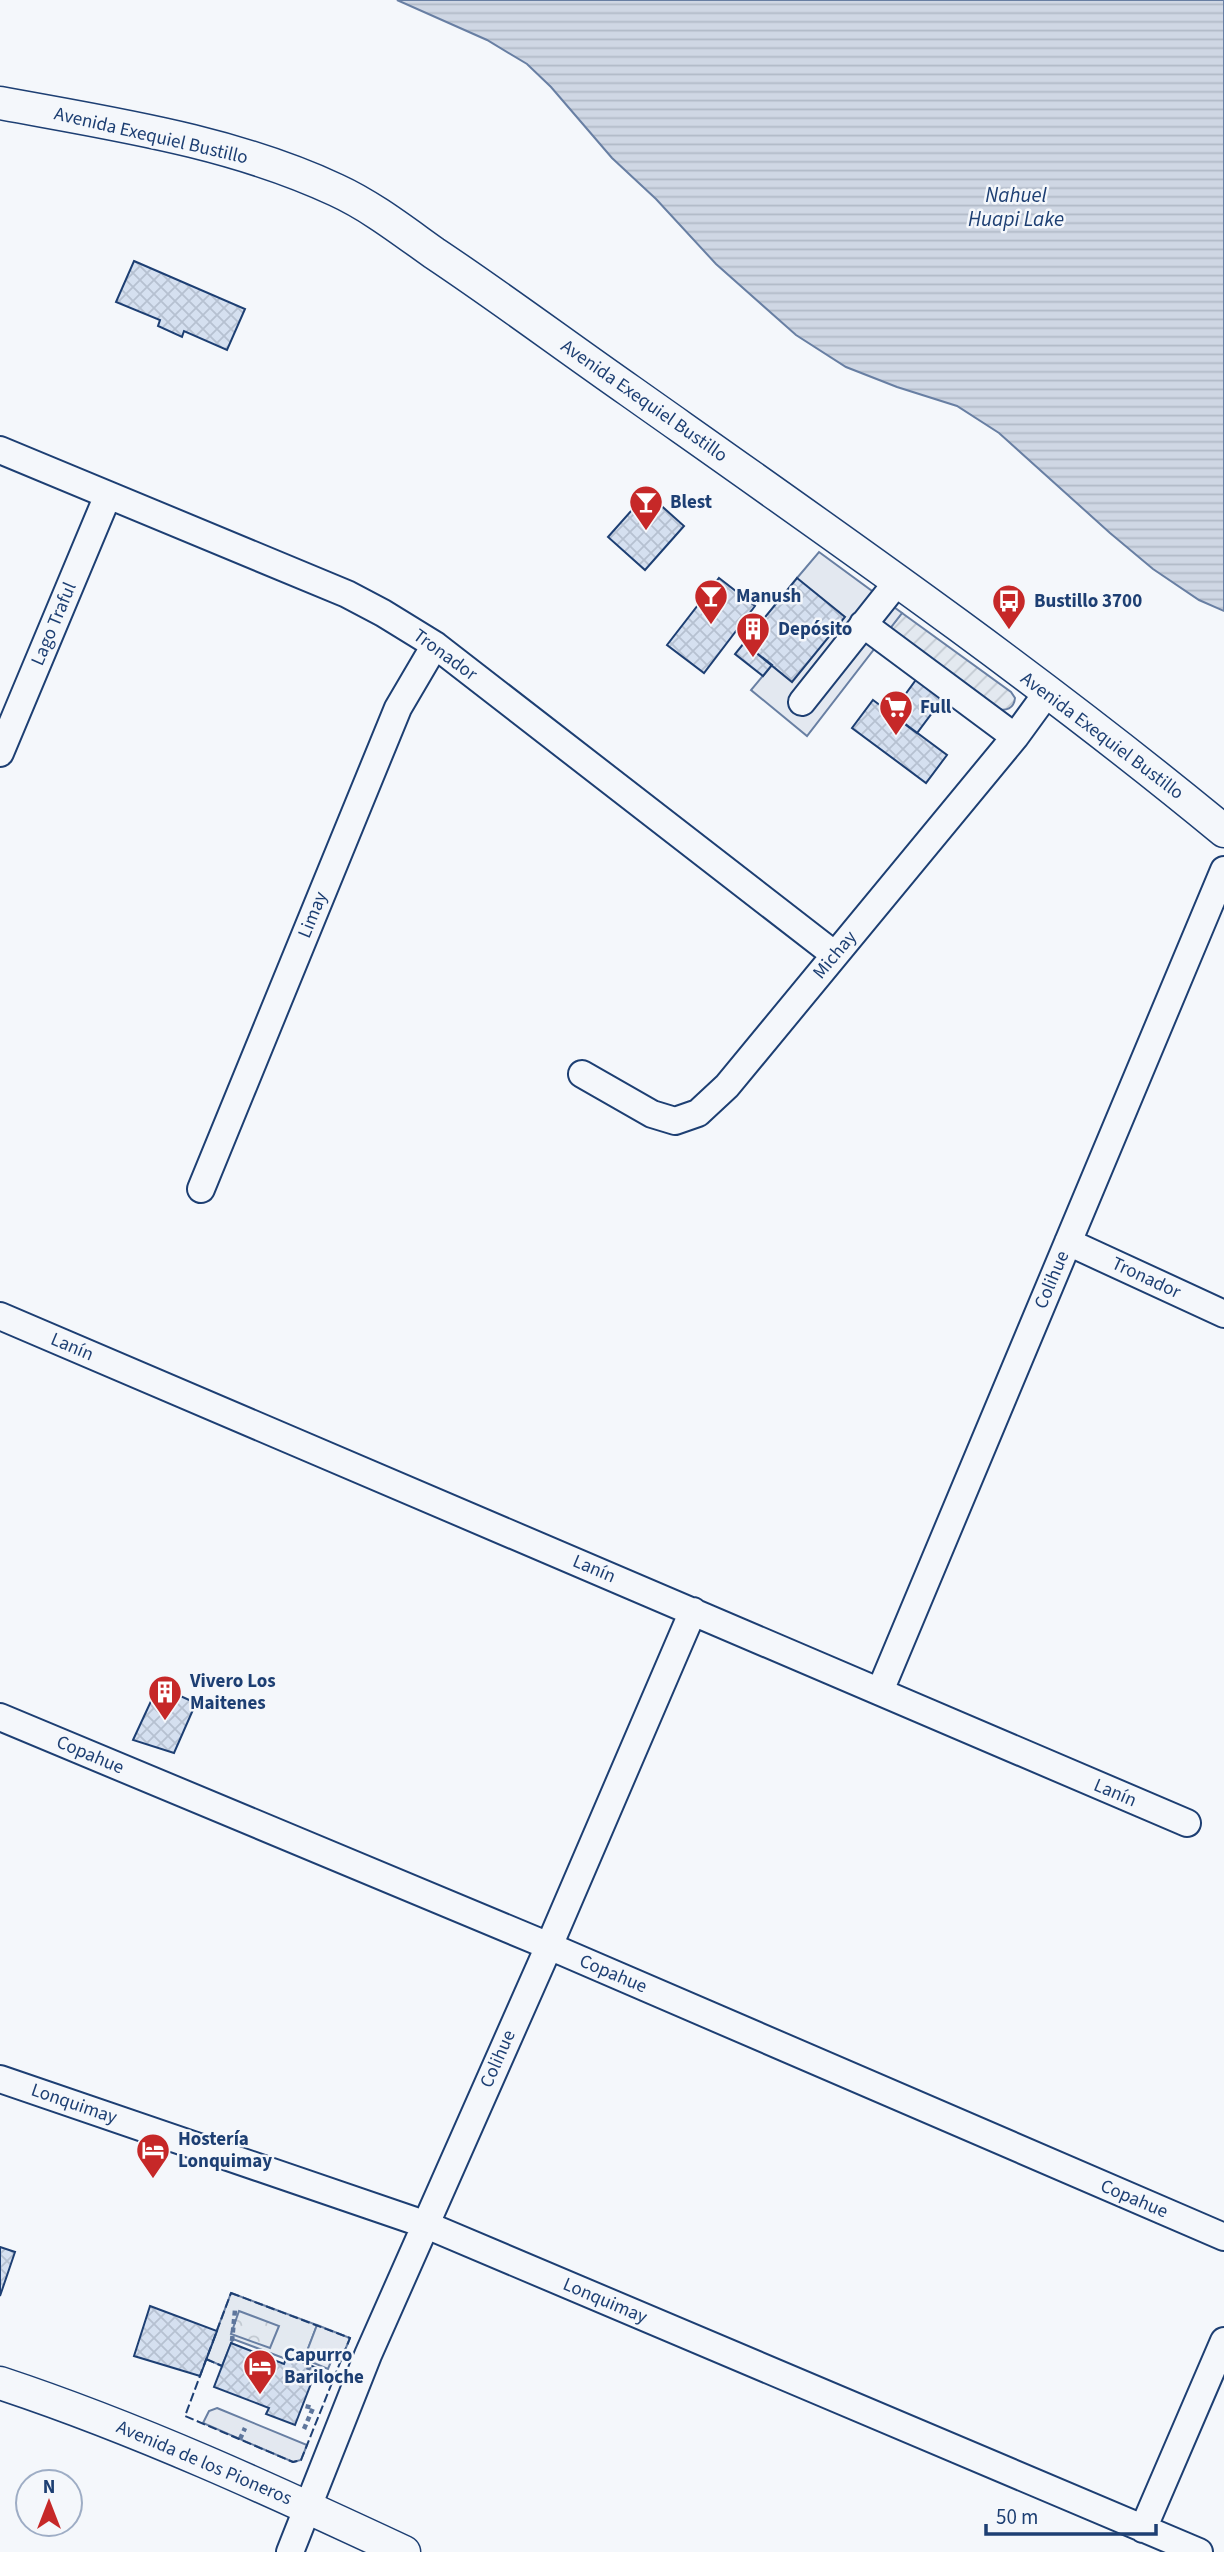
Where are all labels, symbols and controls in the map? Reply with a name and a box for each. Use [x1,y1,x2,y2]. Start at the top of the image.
street label: Avenida Exequiel Bustillo [51,101,251,171]
water label: Nahuel Huapi Lake [968,180,1064,234]
street label: Avenida Exequiel Bustillo [555,333,733,469]
bar icon: Blest [627,483,665,532]
place label: Blest [670,489,712,516]
bar icon: Manush [692,577,730,626]
street label: Lago Traful [24,578,84,670]
bus stop icon: Bustillo 3700 [990,582,1028,631]
place label: Manush [736,583,801,610]
place label: Bustillo 3700 [1034,588,1142,615]
building icon: Depósito [734,610,772,659]
place label: Depósito [778,616,852,643]
street label: Tronador [407,623,483,688]
street label: Avenida Exequiel Bustillo [1015,666,1189,806]
supermarket icon: Full [877,688,915,737]
place label: Full [920,694,952,721]
street label: Limay [291,888,335,942]
street label: Michay [807,925,863,985]
street label: Colihue [1028,1247,1076,1313]
street label: Tronador [1107,1250,1185,1306]
street label: Lanín [46,1326,98,1368]
street label: Lanín [568,1548,620,1590]
place label: Vivero Los Maitenes [189,1668,276,1717]
building icon: Vivero Los Maitenes [146,1673,184,1722]
street label: Copahue [52,1729,128,1781]
street label: Lanín [1089,1772,1141,1814]
street label: Copahue [575,1948,651,2000]
street label: Colihue [473,2026,523,2092]
street label: Lonquimay [27,2077,121,2131]
place label: Hostería Lonquimay [178,2126,272,2175]
hotel icon: Hostería Lonquimay [134,2131,172,2180]
street label: Copahue [1096,2173,1172,2225]
street label: Lonquimay [559,2271,652,2331]
place label: Capurro Bariloche [284,2342,364,2391]
hotel icon: Capurro Bariloche [241,2347,279,2396]
street label: Avenida de los Pioneros [112,2414,296,2512]
north arrow [14,2468,84,2538]
text: N [43,2474,55,2501]
scale bar [986,2492,1156,2536]
text: 50 m [996,2502,1038,2532]

